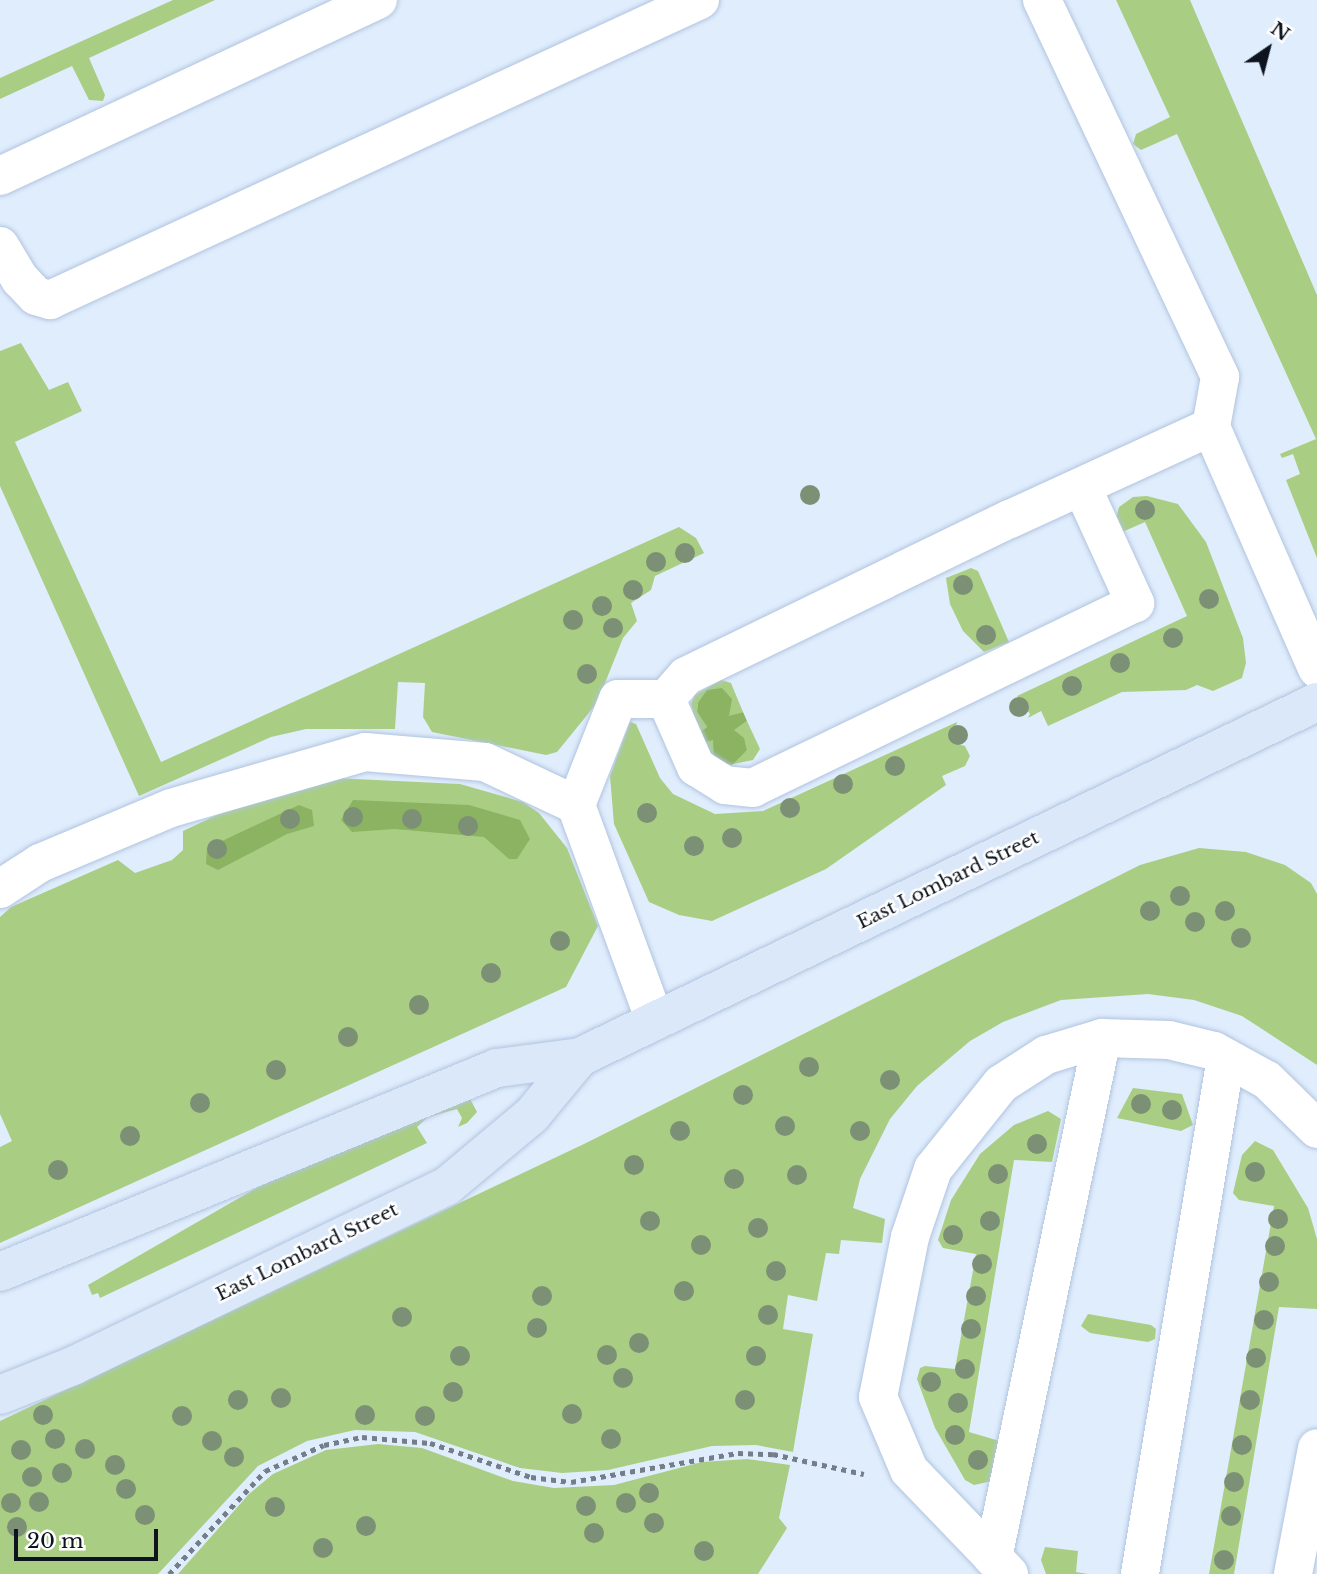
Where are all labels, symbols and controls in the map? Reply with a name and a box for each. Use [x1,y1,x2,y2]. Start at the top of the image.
north arrow [1233,14,1303,84]
text: N [1266,17,1294,46]
street label: East Lombard Street [853,826,1043,934]
street label: East Lombard Street [212,1198,402,1306]
scale bar [18,1514,161,1558]
text: 20 m [27,1528,84,1554]

